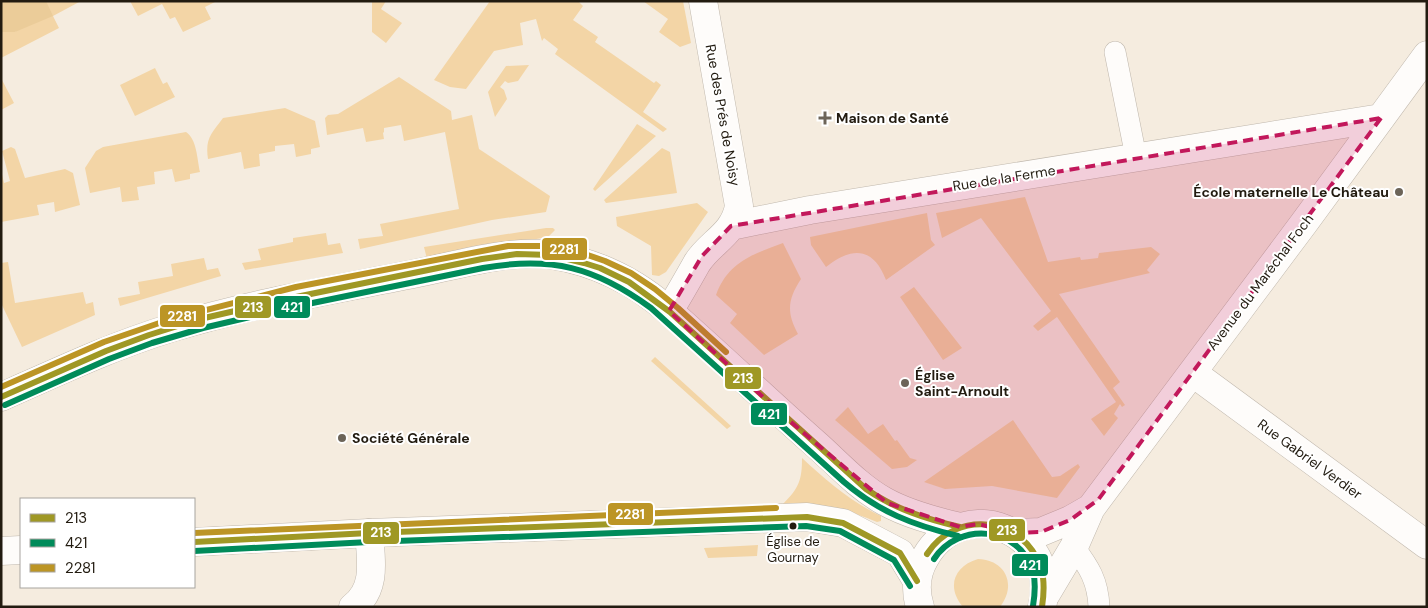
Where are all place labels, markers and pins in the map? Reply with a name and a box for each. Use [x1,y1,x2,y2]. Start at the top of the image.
place label: Maison de Santé [836,109,949,127]
marker: Maison de Santé [818,111,832,125]
place label: École maternelle Le Château [1193,183,1389,201]
marker: École maternelle Le Château [1393,186,1405,198]
place label: Église Saint-Arnoult [915,366,1009,400]
marker: Église Saint-Arnoult [899,377,911,389]
place label: Société Générale [352,429,470,447]
marker: Société Générale [336,432,348,444]
marker: Église de Gournay [788,521,798,531]
place label: Église de Gournay [766,532,820,566]

